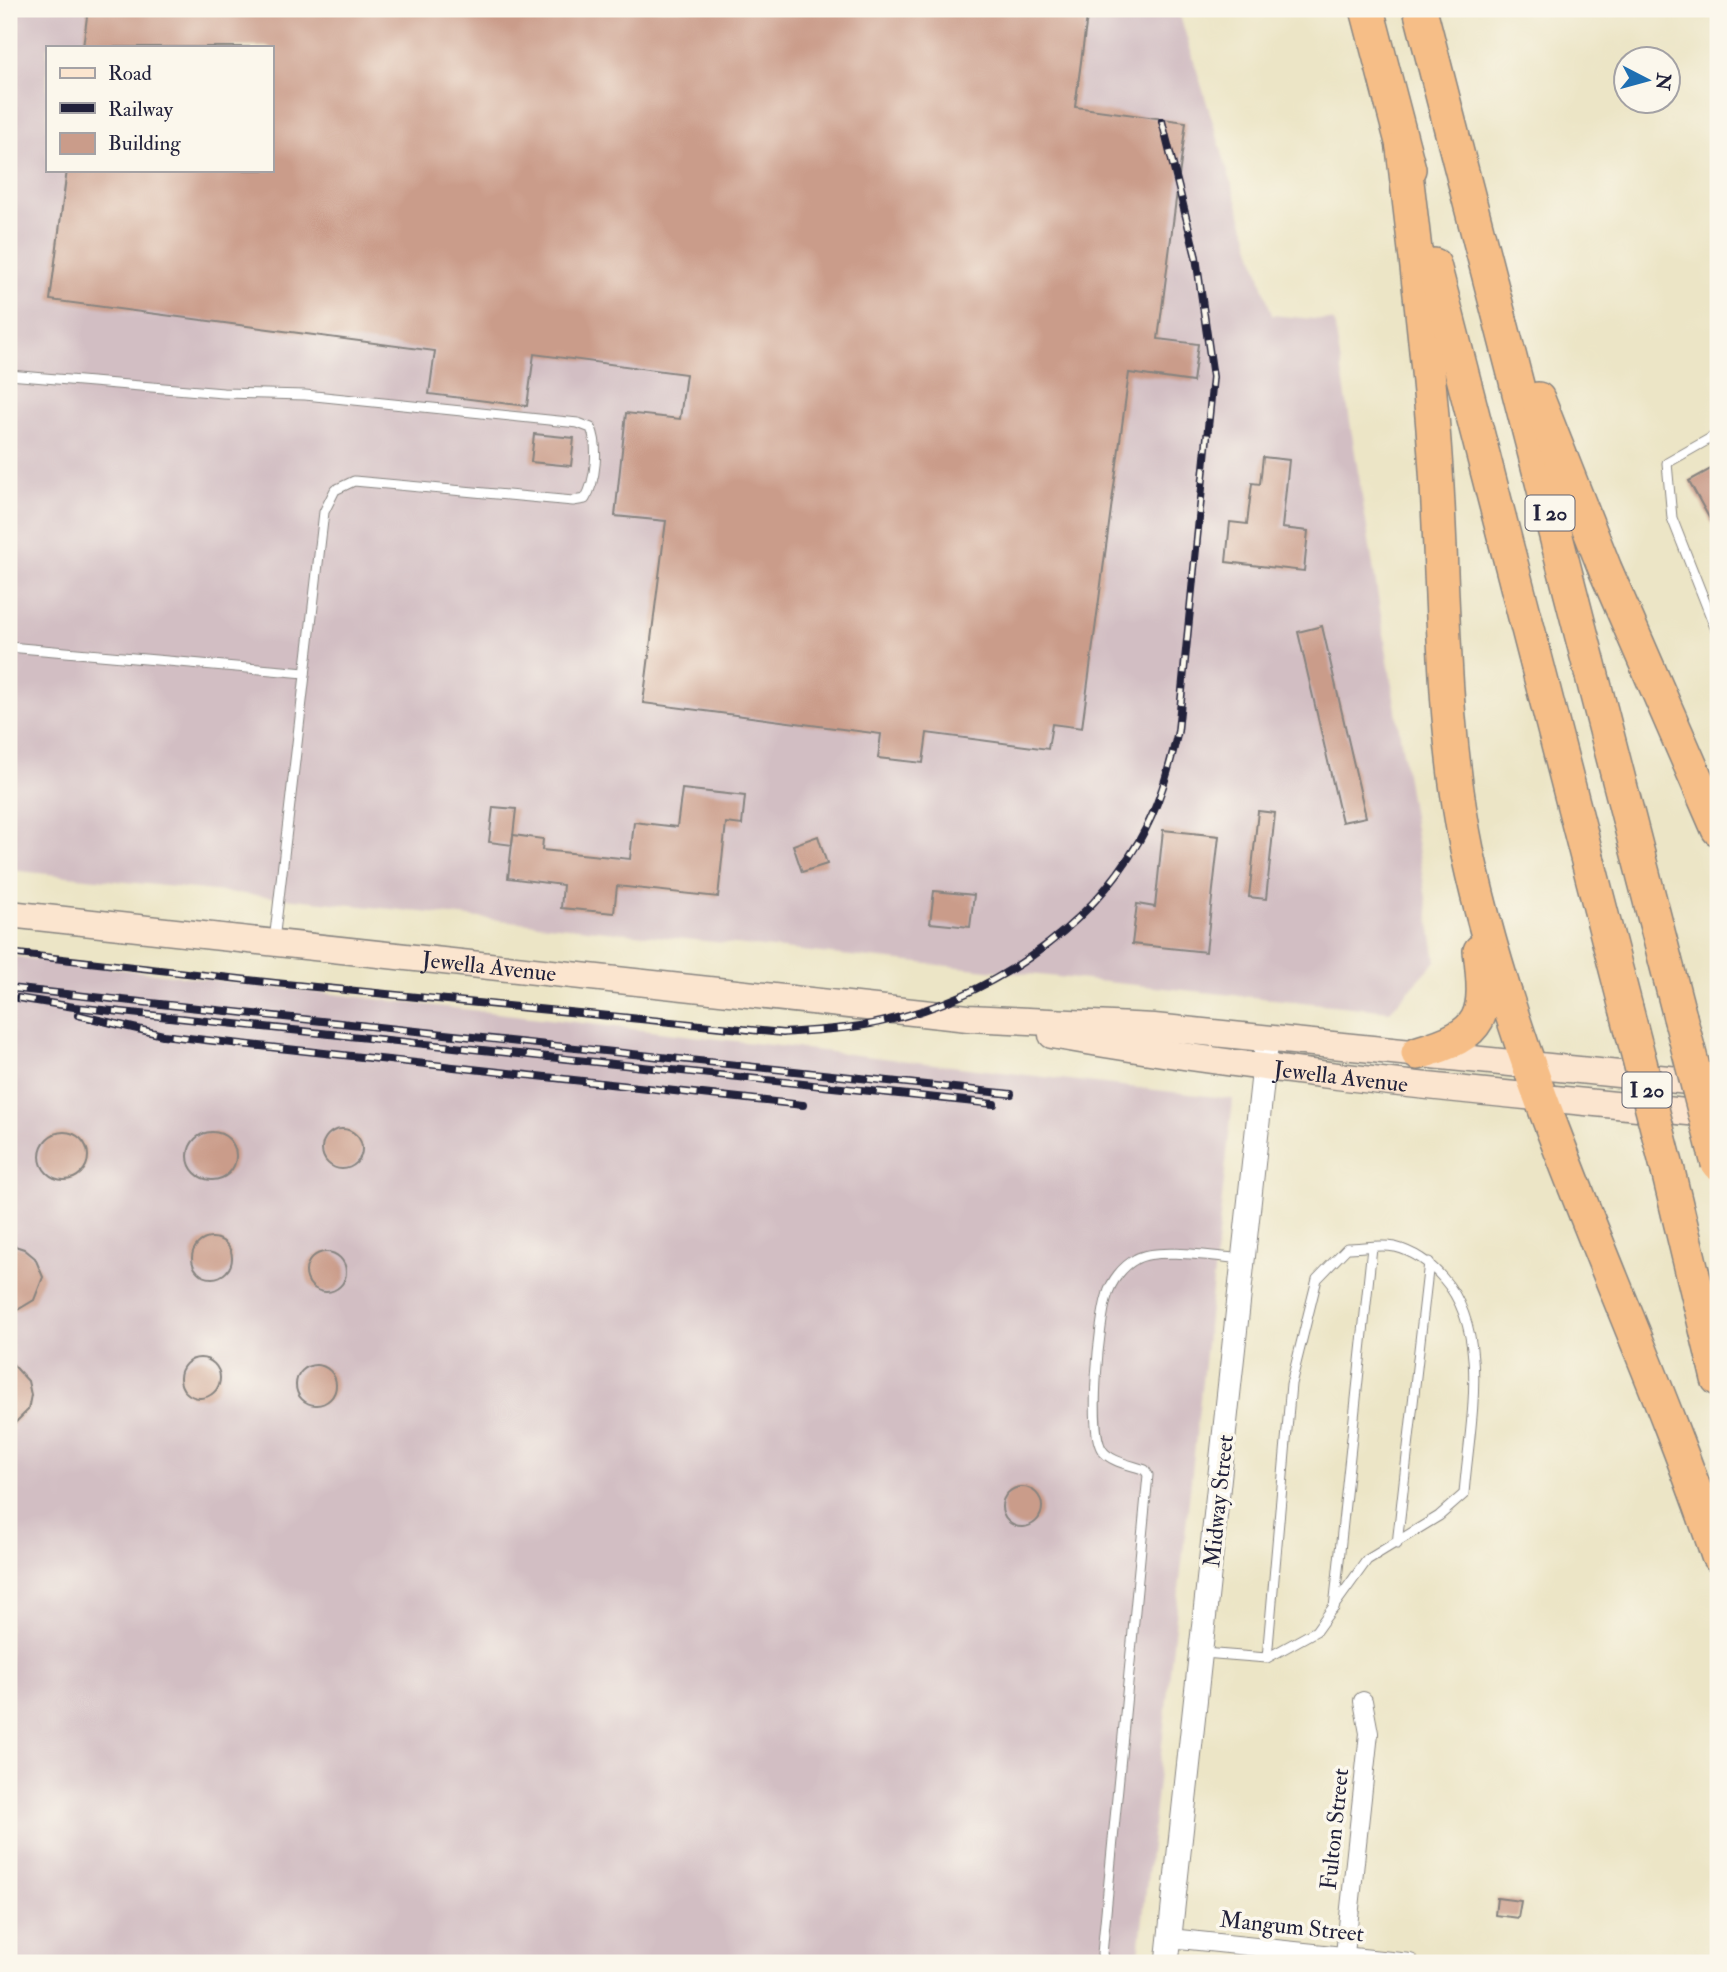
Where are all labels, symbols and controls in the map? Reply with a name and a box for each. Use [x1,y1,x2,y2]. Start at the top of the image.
legend [46,46,273,172]
north arrow [1612,46,1682,116]
text: Road [108,60,153,87]
text: N [1650,71,1676,92]
text: Railway [108,96,174,123]
text: Building [108,130,181,157]
road number: I 20 [1526,496,1574,530]
street label: Jewella Avenue [419,945,558,988]
street label: Jewella Avenue [1271,1054,1410,1099]
road number: I 20 [1622,1072,1672,1108]
street label: Midway Street [1197,1433,1240,1569]
street label: Fulton Street [1314,1767,1355,1891]
street label: Mangum Street [1218,1905,1366,1948]

